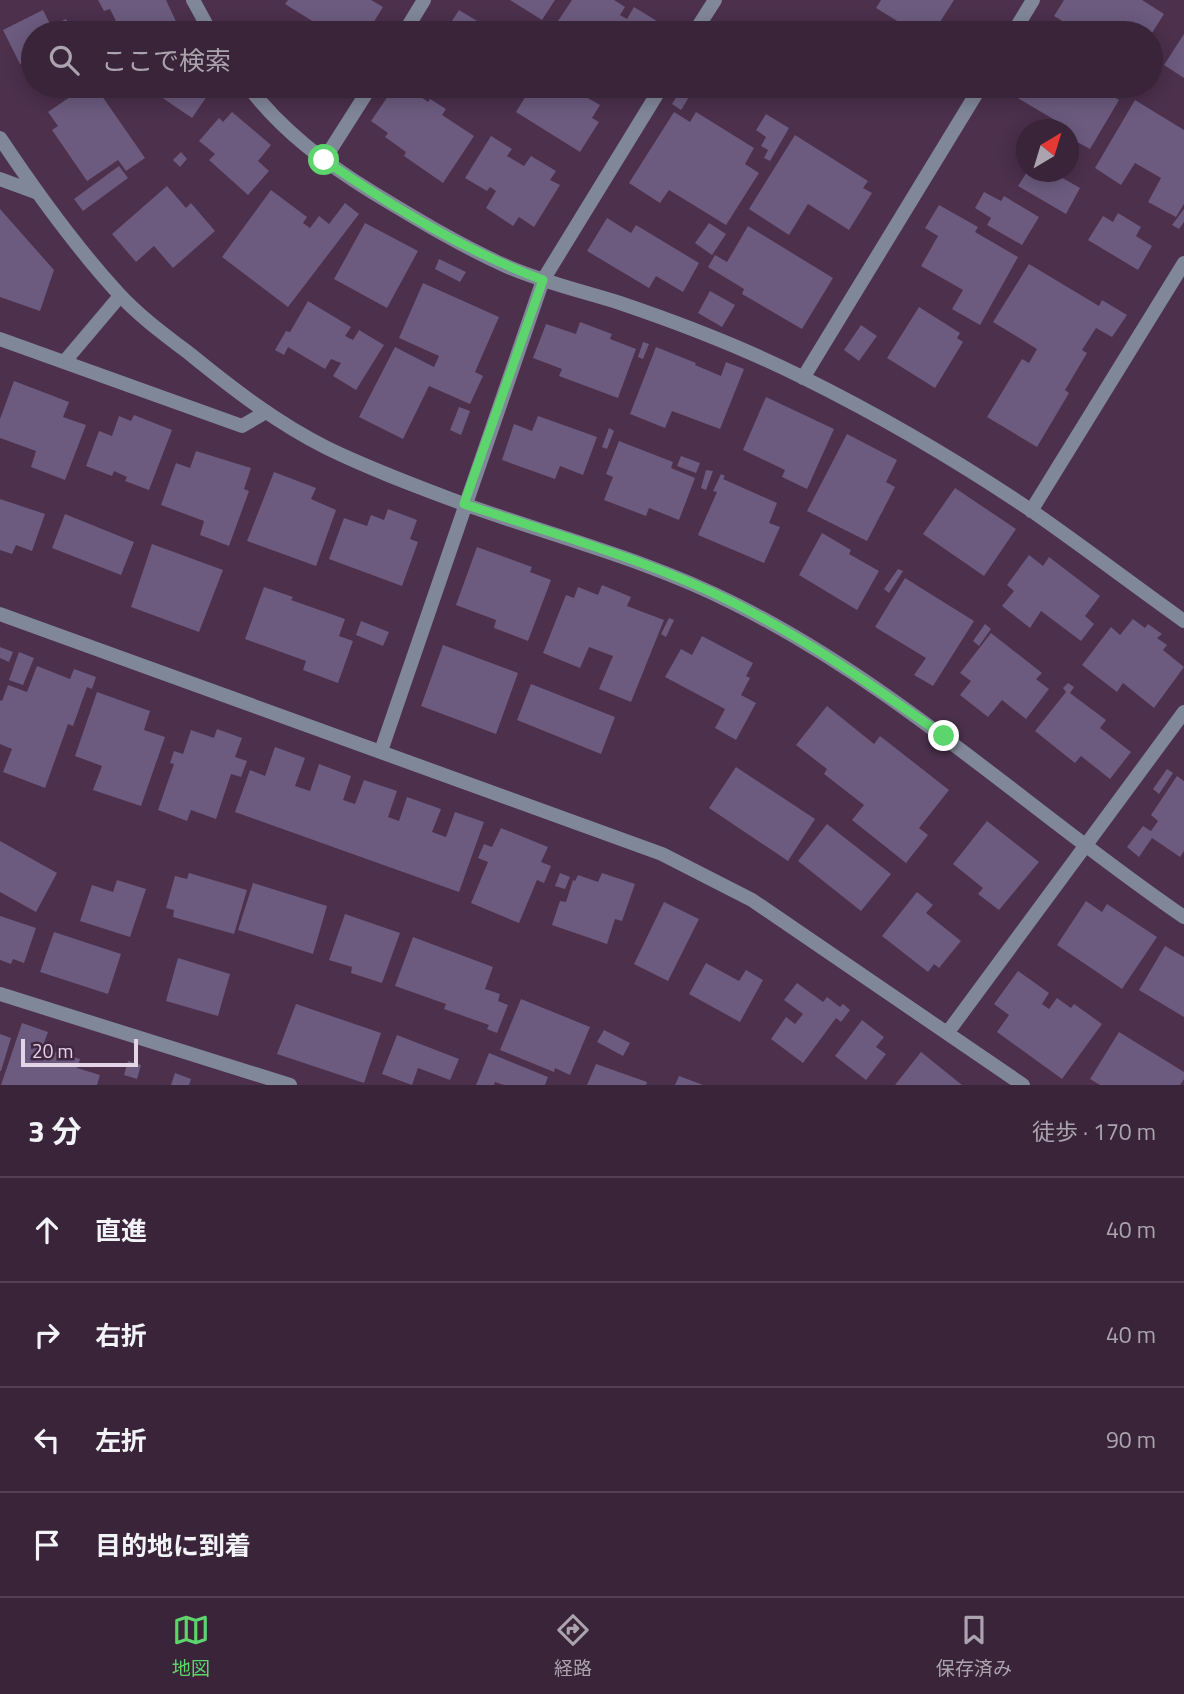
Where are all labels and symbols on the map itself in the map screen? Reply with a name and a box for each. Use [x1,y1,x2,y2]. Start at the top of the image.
north arrow [1016,119,1079,182]
route start [308,144,339,175]
route end [928,720,959,751]
scale bar [21,1036,138,1068]

